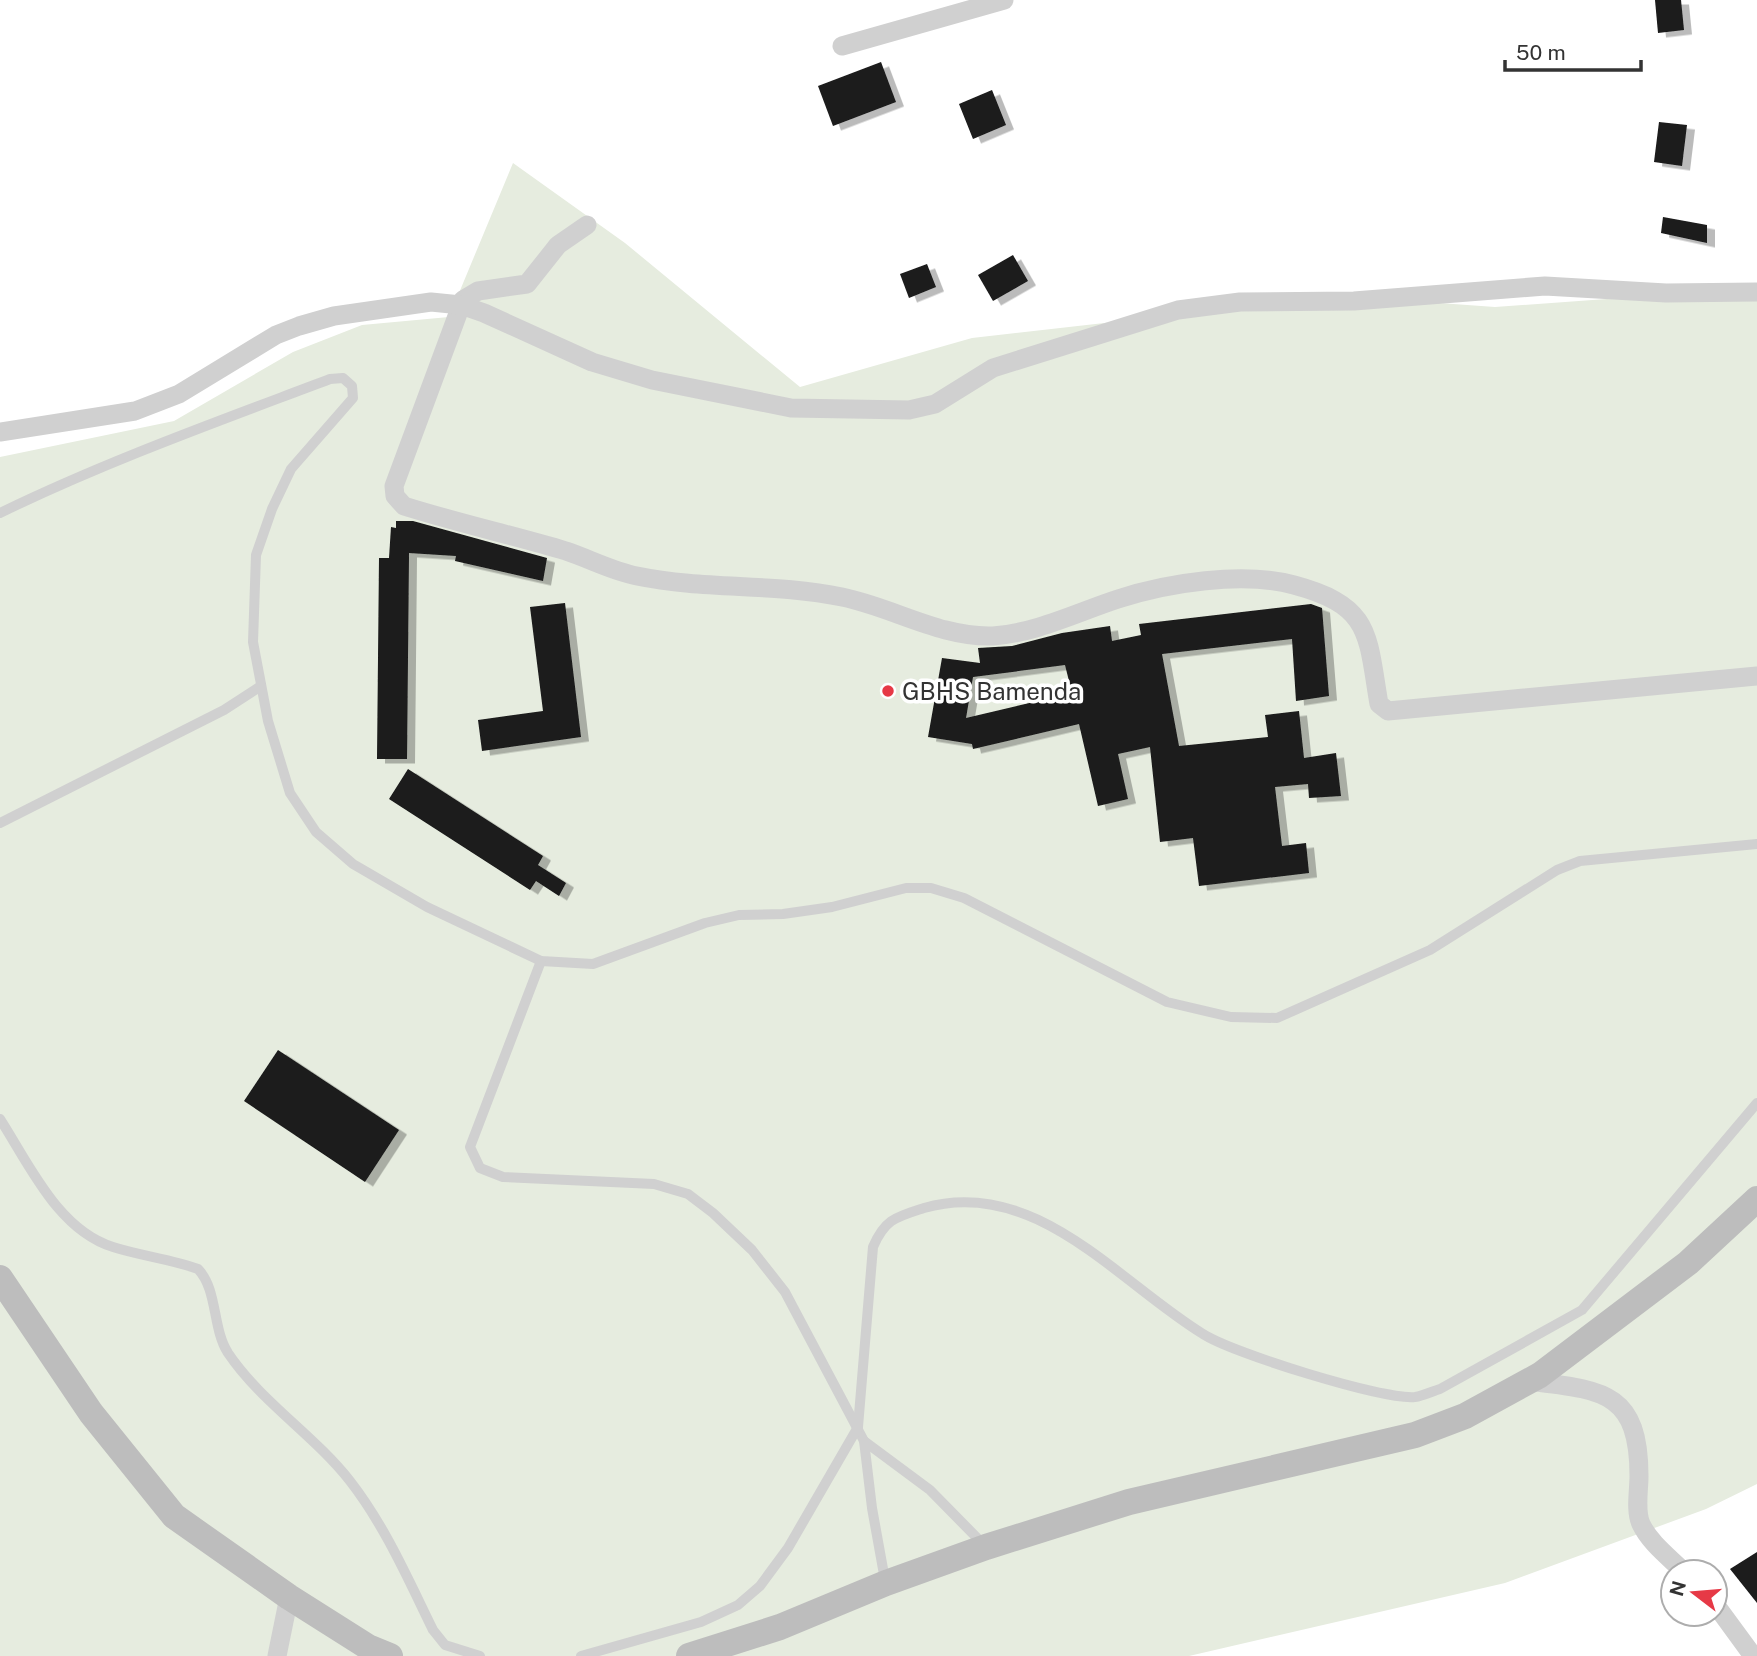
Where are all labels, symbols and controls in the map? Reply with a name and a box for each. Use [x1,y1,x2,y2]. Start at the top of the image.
scale bar [1505,28,1642,72]
text: 50 m [1516,40,1566,65]
place label: GBHS Bamenda [902,677,1081,705]
marker: GBHS Bamenda [880,683,896,699]
north arrow [1659,1558,1729,1628]
text: N [1665,1578,1690,1598]

